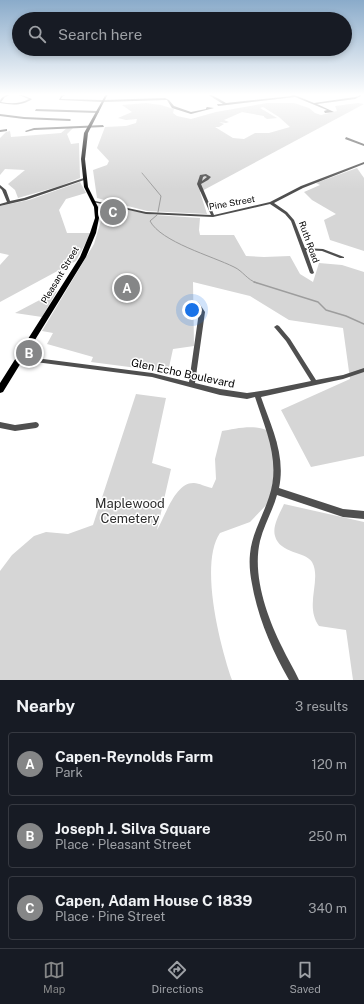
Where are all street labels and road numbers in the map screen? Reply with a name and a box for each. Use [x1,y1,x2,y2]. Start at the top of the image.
street label: Pine Street [208,193,256,212]
street label: Ruth Road [297,220,322,264]
street label: Pleasant Street [38,244,81,305]
street label: Glen Echo Boulevard [130,356,236,390]

